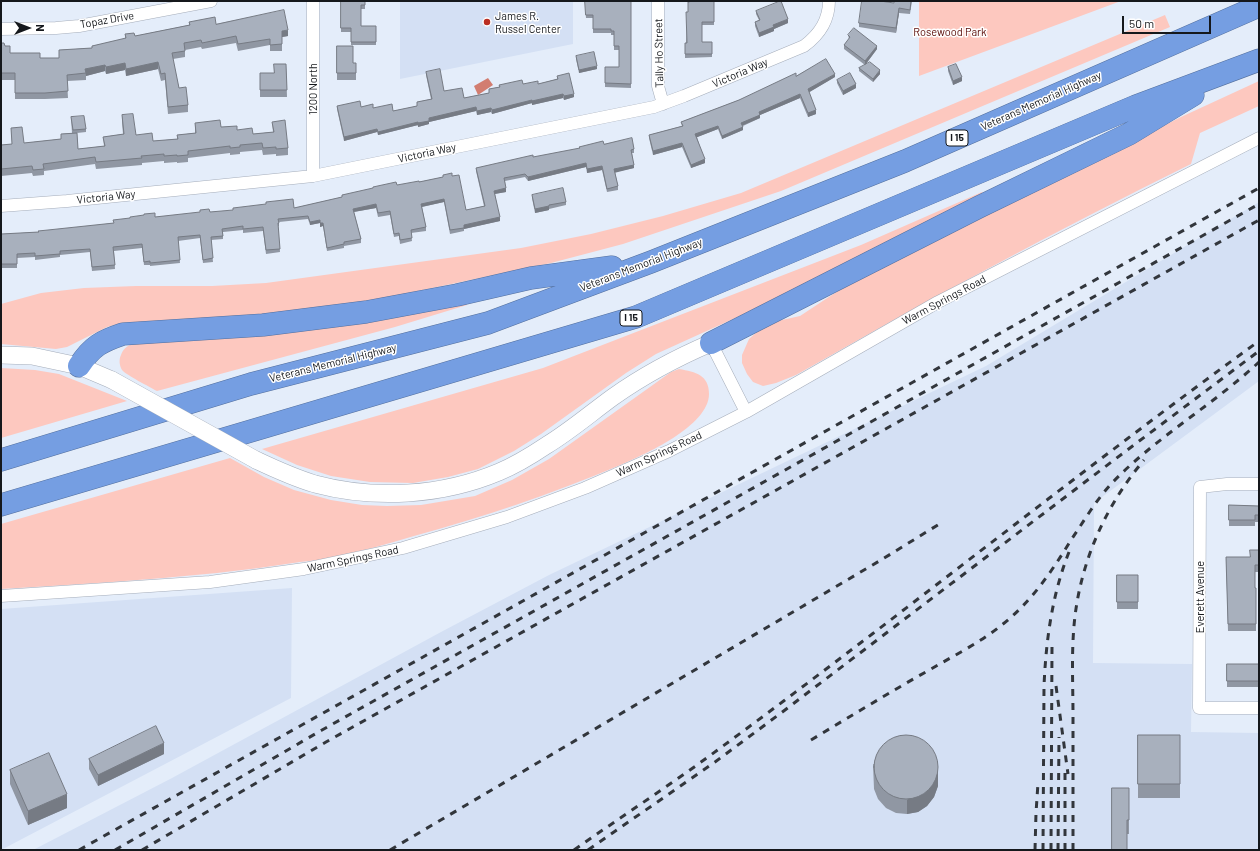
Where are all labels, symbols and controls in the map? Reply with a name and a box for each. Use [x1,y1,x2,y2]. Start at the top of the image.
north arrow [8,8,48,48]
scale bar [1124,8,1213,34]
street label: Topaz Drive [79,9,135,31]
place label: James R. Russel Center [495,9,561,35]
text: 50 m [1129,16,1154,30]
marker: James R. Russel Center [482,17,492,27]
street label: Tally Ho Street [652,18,666,88]
text: N [34,24,47,32]
park label: Rosewood Park [913,25,987,39]
street label: Victoria Way [710,55,770,91]
street label: 1200 North [306,63,320,115]
street label: Veterans Memorial Highway [979,68,1103,134]
road number: I 15 [946,130,968,146]
street label: Victoria Way [397,140,457,166]
street label: Victoria Way [76,187,136,207]
street label: Veterans Memorial Highway [578,235,704,295]
street label: Warm Springs Road [900,272,988,328]
road number: I 15 [620,310,642,326]
street label: Veterans Memorial Highway [268,341,398,385]
street label: Warm Springs Road [614,428,704,480]
street label: Warm Springs Road [306,543,400,575]
street label: Everett Avenue [1193,561,1207,633]

